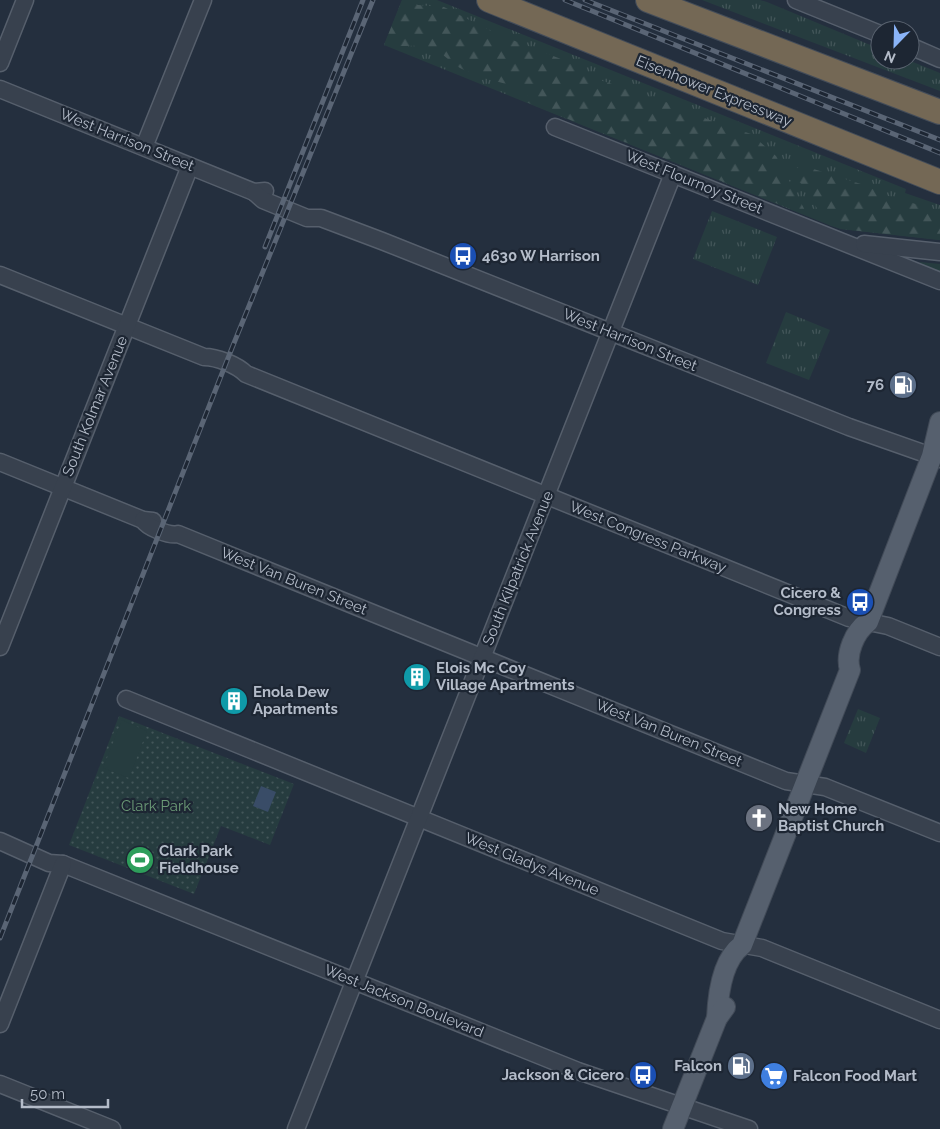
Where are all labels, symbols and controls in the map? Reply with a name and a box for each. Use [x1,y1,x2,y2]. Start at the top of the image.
north arrow [870,20,920,70]
text: N [882,48,898,66]
street label: Eisenhower Expressway [634,52,794,130]
street label: West Harrison Street [57,105,197,175]
street label: West Flournoy Street [623,146,765,218]
bus stop icon: 4630 W Harrison [448,241,478,271]
place label: 4630 W Harrison [482,247,600,265]
street label: West Harrison Street [560,305,700,375]
street label: South Kolmar Avenue [59,333,131,479]
fuel station icon: 76 [888,370,918,400]
place label: 76 [866,376,884,394]
street label: South Kilpatrick Avenue [479,488,557,648]
street label: West Congress Parkway [567,497,729,577]
street label: West Van Buren Street [218,543,370,619]
place label: Cicero & Congress [774,584,841,619]
bus stop icon: Cicero & Congress [845,587,875,617]
place label: Elois Mc Coy Village Apartments [436,659,575,694]
building icon: Elois Mc Coy Village Apartments [402,662,432,692]
place label: Enola Dew Apartments [253,683,338,718]
building icon: Enola Dew Apartments [219,686,249,716]
street label: West Van Buren Street [593,695,745,771]
park label: Clark Park [121,797,191,815]
place label: New Home Baptist Church [778,800,884,835]
church icon: New Home Baptist Church [744,803,774,833]
street label: West Gladys Avenue [462,829,602,899]
place label: Clark Park Fieldhouse [159,842,239,877]
sports icon: Clark Park Fieldhouse [125,845,155,875]
street label: West Jackson Boulevard [322,961,486,1041]
fuel station icon: Falcon [726,1051,756,1081]
place label: Falcon [674,1057,722,1075]
bus stop icon: Jackson & Cicero [628,1060,658,1090]
supermarket icon: Falcon Food Mart [759,1061,789,1091]
place label: Jackson & Cicero [502,1066,624,1084]
place label: Falcon Food Mart [793,1067,917,1085]
scale bar [22,1076,109,1108]
text: 50 m [30,1085,65,1103]

